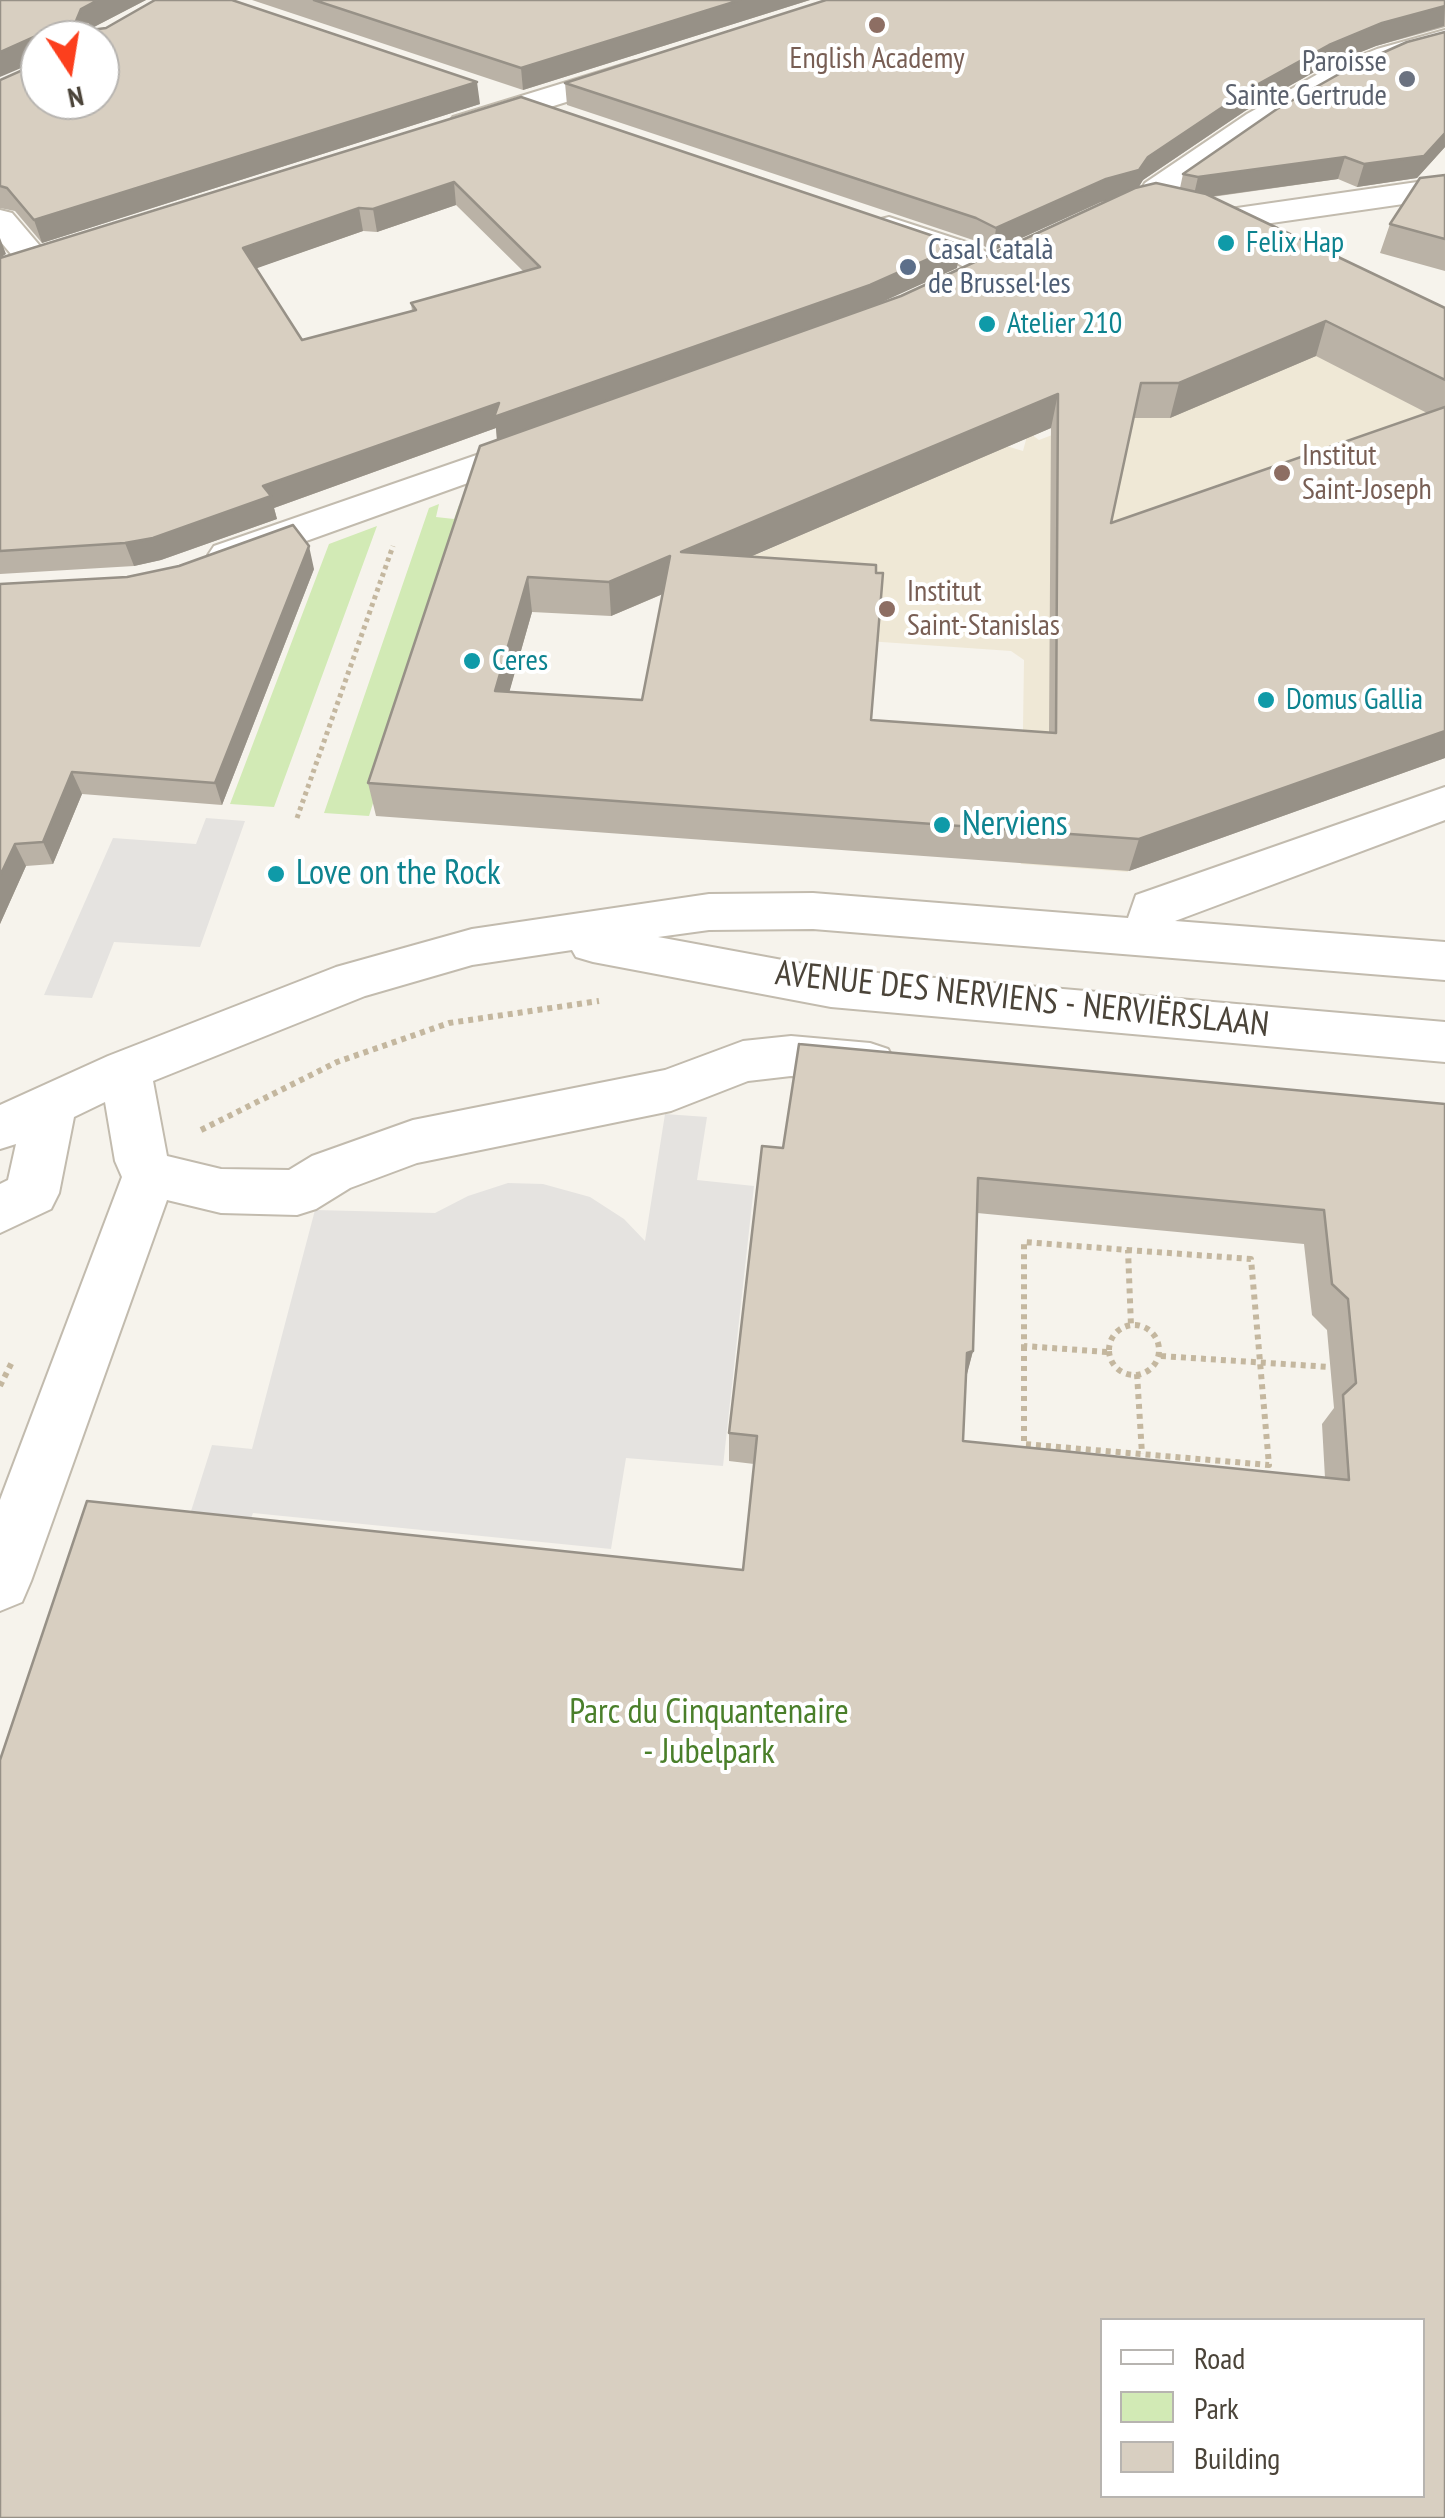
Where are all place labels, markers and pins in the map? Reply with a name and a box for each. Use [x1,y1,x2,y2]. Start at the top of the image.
marker: English Academy [866,14,888,36]
place label: English Academy [790,41,964,77]
place label: Paroisse Sainte Gertrude [1225,44,1387,114]
marker: Paroisse Sainte Gertrude [1396,68,1418,90]
place label: Felix Hap [1246,225,1344,261]
place label: Casal Català de Brussel·les [928,232,1071,302]
marker: Felix Hap [1215,232,1237,254]
marker: Casal Català de Brussel·les [897,256,919,278]
place label: Atelier 210 [1007,306,1122,342]
marker: Atelier 210 [976,313,998,335]
place label: Institut Saint-Joseph [1302,438,1432,508]
marker: Institut Saint-Joseph [1271,462,1293,484]
place label: Institut Saint-Stanislas [907,574,1060,644]
marker: Institut Saint-Stanislas [876,598,898,620]
place label: Ceres [492,643,548,679]
marker: Ceres [461,650,483,672]
place label: Domus Gallia [1286,682,1423,718]
marker: Domus Gallia [1255,689,1277,711]
place label: Nerviens [962,804,1068,846]
marker: Nerviens [931,814,953,836]
place label: Love on the Rock [296,853,501,895]
marker: Love on the Rock [265,863,287,885]

